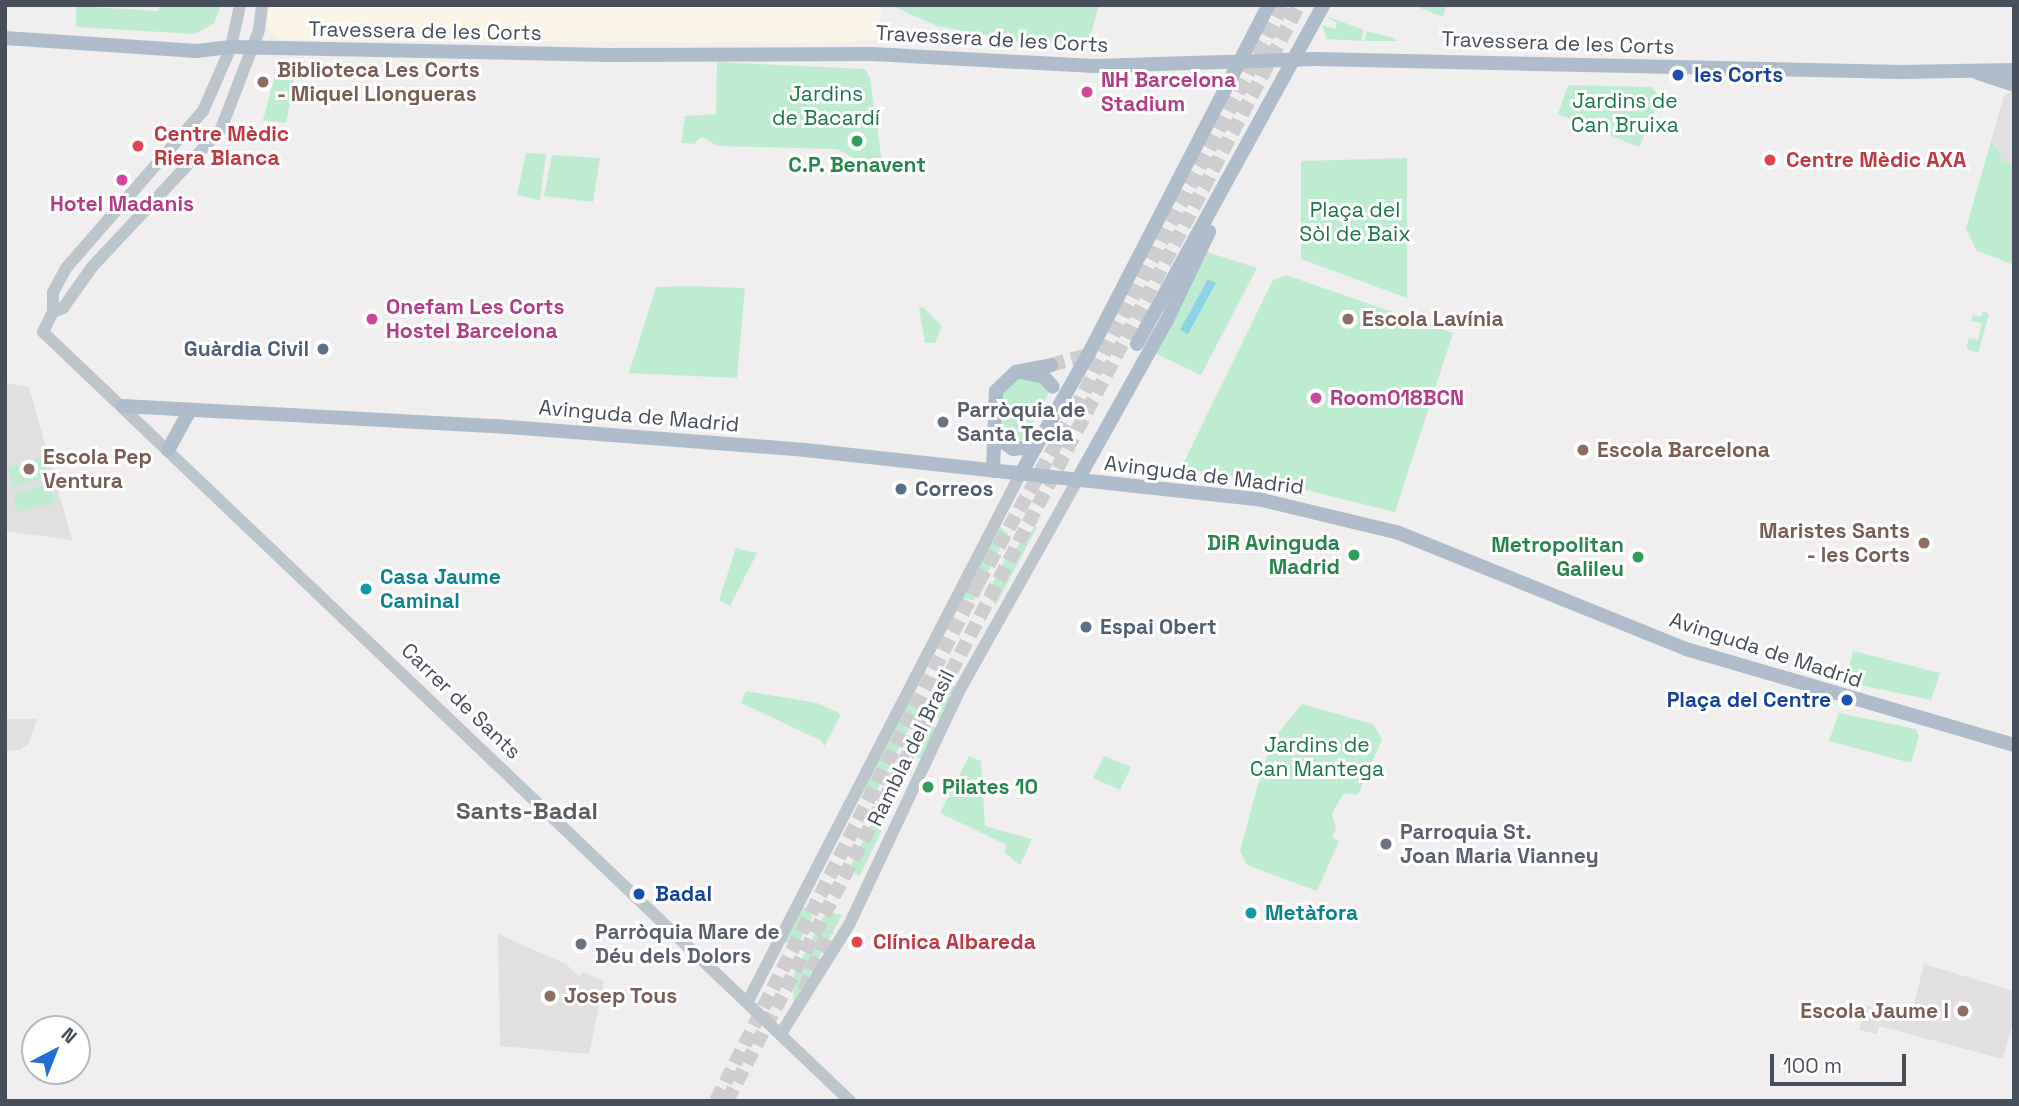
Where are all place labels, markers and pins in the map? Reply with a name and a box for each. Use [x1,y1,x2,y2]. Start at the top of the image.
place label: Biblioteca Les Corts - Miquel Llongueras [277,57,480,107]
place label: les Corts [1694,62,1783,88]
marker: les Corts [1668,65,1688,85]
place label: NH Barcelona Stadium [1101,67,1236,117]
marker: Biblioteca Les Corts - Miquel Llongueras [255,74,271,90]
marker: NH Barcelona Stadium [1079,84,1095,100]
place label: Centre Mèdic Riera Blanca [154,121,289,171]
marker: C.P. Benavent [849,133,865,149]
marker: Centre Mèdic Riera Blanca [128,136,148,156]
place label: Centre Mèdic AXA [1786,147,1967,173]
marker: Centre Mèdic AXA [1760,150,1780,170]
place label: C.P. Benavent [788,152,926,178]
marker: Hotel Madanis [114,172,130,188]
place label: Hotel Madanis [50,191,194,217]
place label: Onefam Les Corts Hostel Barcelona [386,294,564,344]
place label: Escola Lavínia [1362,306,1504,332]
marker: Onefam Les Corts Hostel Barcelona [364,311,380,327]
marker: Escola Lavínia [1340,311,1356,327]
place label: Guàrdia Civil [184,336,309,362]
marker: Guàrdia Civil [315,341,331,357]
place label: Room018BCN [1330,385,1464,411]
marker: Room018BCN [1308,390,1324,406]
place label: Parròquia de Santa Tecla [957,397,1086,447]
marker: Parròquia de Santa Tecla [935,414,951,430]
place label: Escola Barcelona [1597,437,1770,463]
marker: Escola Barcelona [1575,442,1591,458]
place label: Escola Pep Ventura [43,444,152,494]
marker: Escola Pep Ventura [21,461,37,477]
place label: Correos [915,476,994,502]
marker: Correos [893,481,909,497]
place label: Maristes Sants - les Corts [1759,518,1910,568]
place label: DiR Avinguda Madrid [1207,530,1340,580]
place label: Metropolitan Galileu [1491,532,1624,582]
marker: Maristes Sants - les Corts [1916,535,1932,551]
marker: DiR Avinguda Madrid [1346,547,1362,563]
marker: Metropolitan Galileu [1630,549,1646,565]
place label: Casa Jaume Caminal [380,564,501,614]
marker: Casa Jaume Caminal [358,581,374,597]
place label: Espai Obert [1100,614,1217,640]
marker: Espai Obert [1078,619,1094,635]
place label: Plaça del Centre [1667,687,1831,713]
marker: Plaça del Centre [1837,690,1857,710]
place label: Pilates 10 [942,774,1038,800]
marker: Pilates 10 [920,779,936,795]
place label: Parroquia St. Joan Maria Vianney [1400,819,1599,869]
marker: Parroquia St. Joan Maria Vianney [1378,836,1394,852]
place label: Badal [655,881,712,907]
marker: Badal [629,884,649,904]
place label: Metàfora [1265,900,1358,926]
marker: Metàfora [1243,905,1259,921]
place label: Parròquia Mare de Déu dels Dolors [595,919,780,969]
place label: Clínica Albareda [873,929,1036,955]
marker: Clínica Albareda [847,932,867,952]
marker: Parròquia Mare de Déu dels Dolors [573,936,589,952]
place label: Josep Tous [564,983,678,1009]
marker: Josep Tous [542,988,558,1004]
place label: Escola Jaume I [1800,998,1949,1024]
marker: Escola Jaume I [1955,1003,1971,1019]

